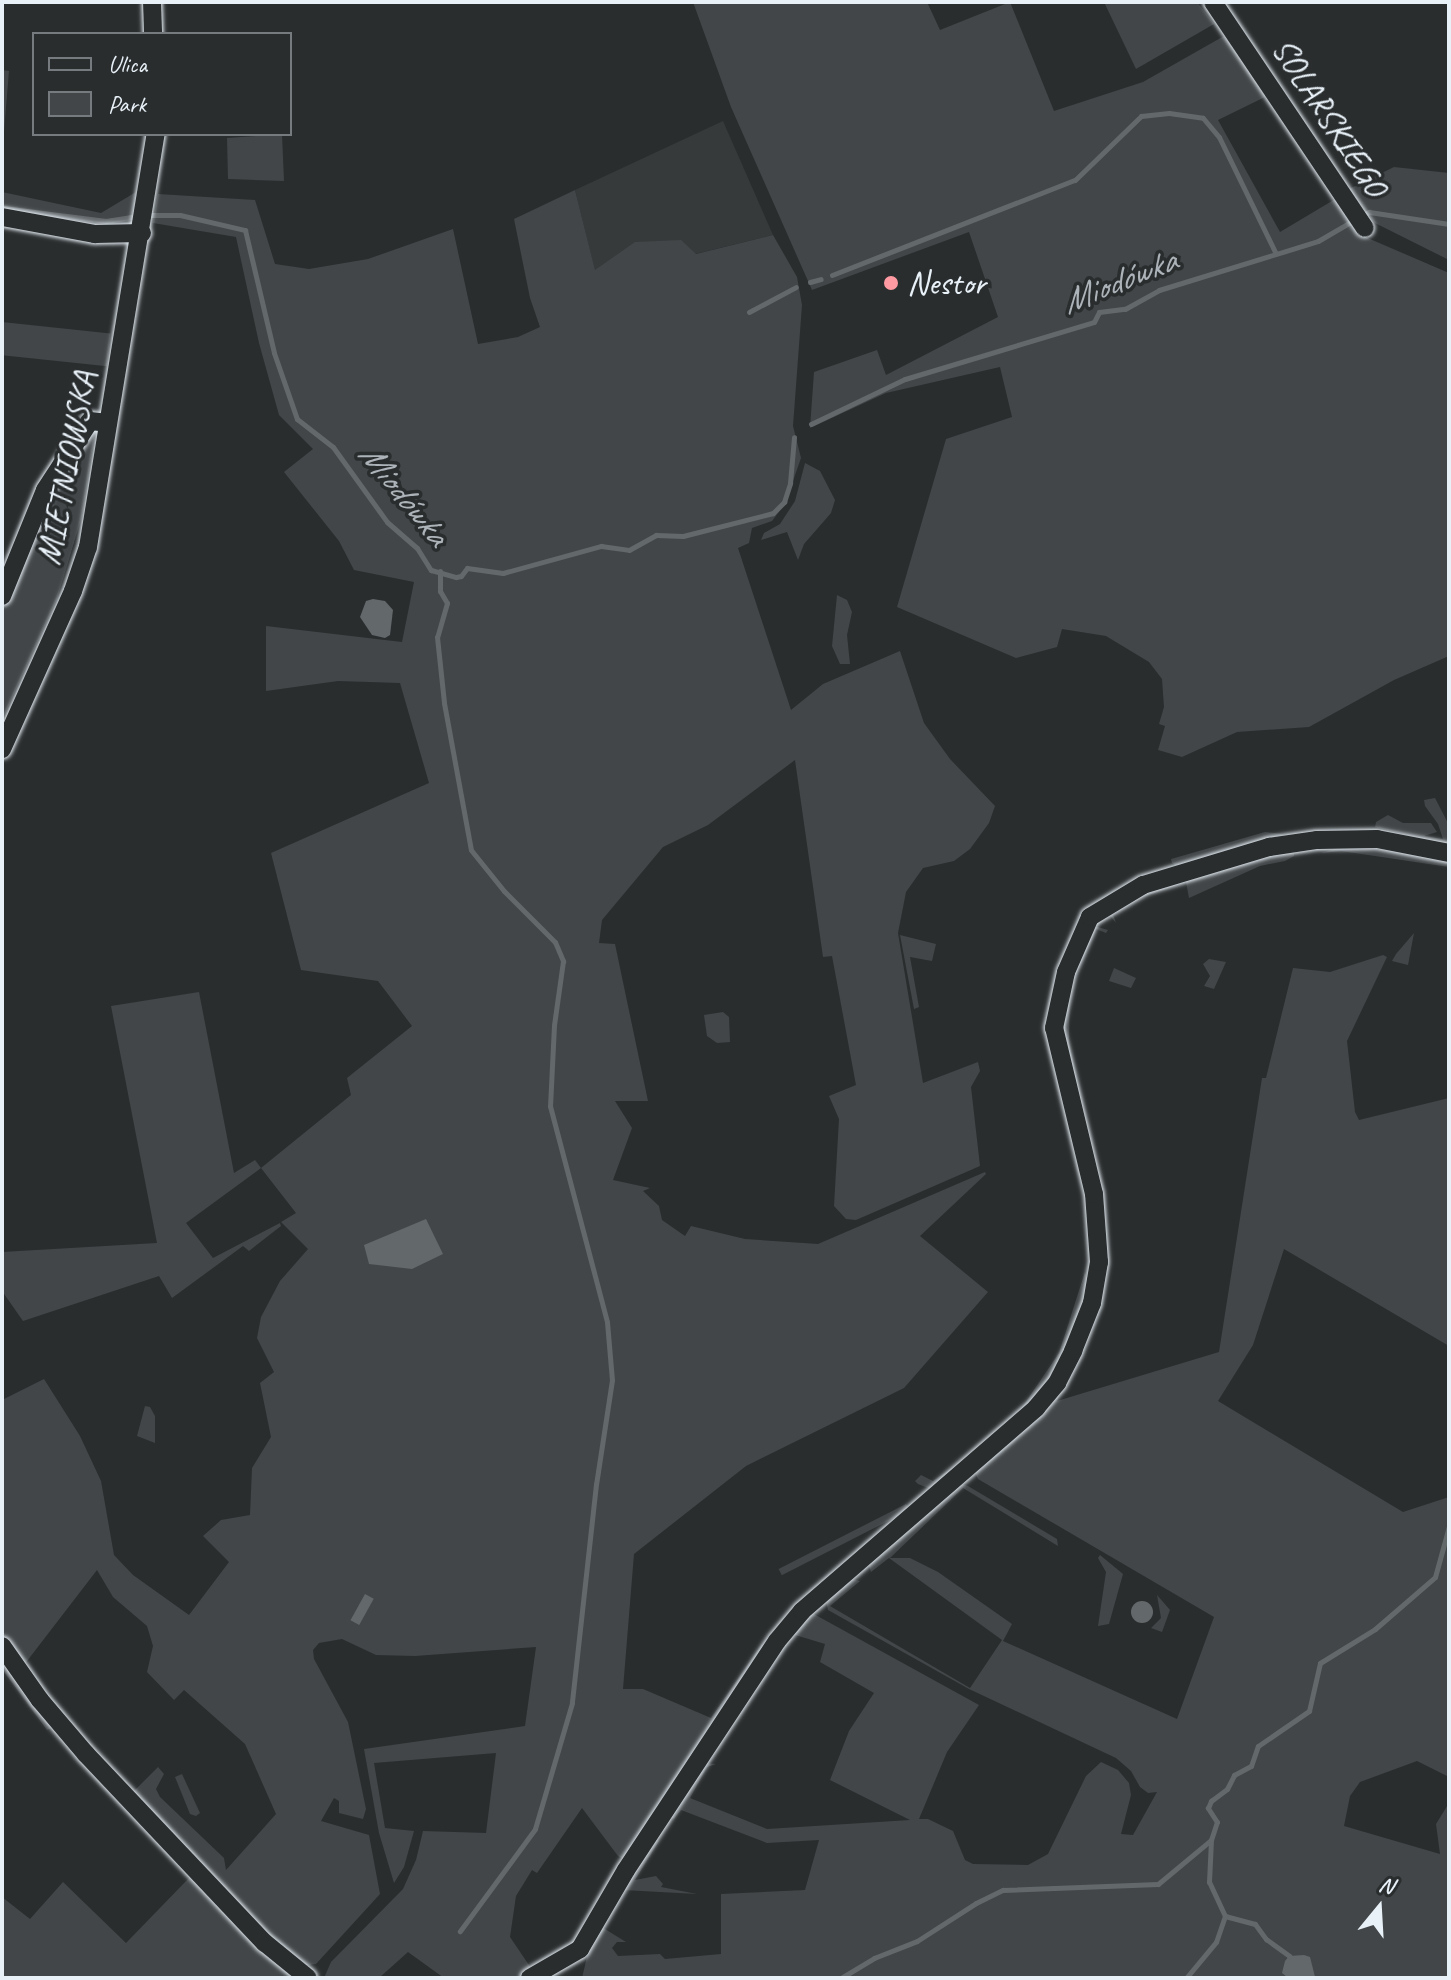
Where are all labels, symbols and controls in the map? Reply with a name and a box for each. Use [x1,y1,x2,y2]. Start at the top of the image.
street label: SOLARSKIEGO [1264,30,1396,204]
legend [32,32,292,136]
text: Ulica [108,49,147,79]
text: Park [108,89,146,119]
water label: Miodówka [1055,238,1183,324]
place label: Nestor [907,263,986,303]
marker: Nestor [882,274,900,292]
street label: MIETNIOWSKA [27,368,105,568]
water label: Miodówka [349,434,459,554]
north arrow [1339,1868,1419,1948]
text: N [1376,1870,1397,1901]

